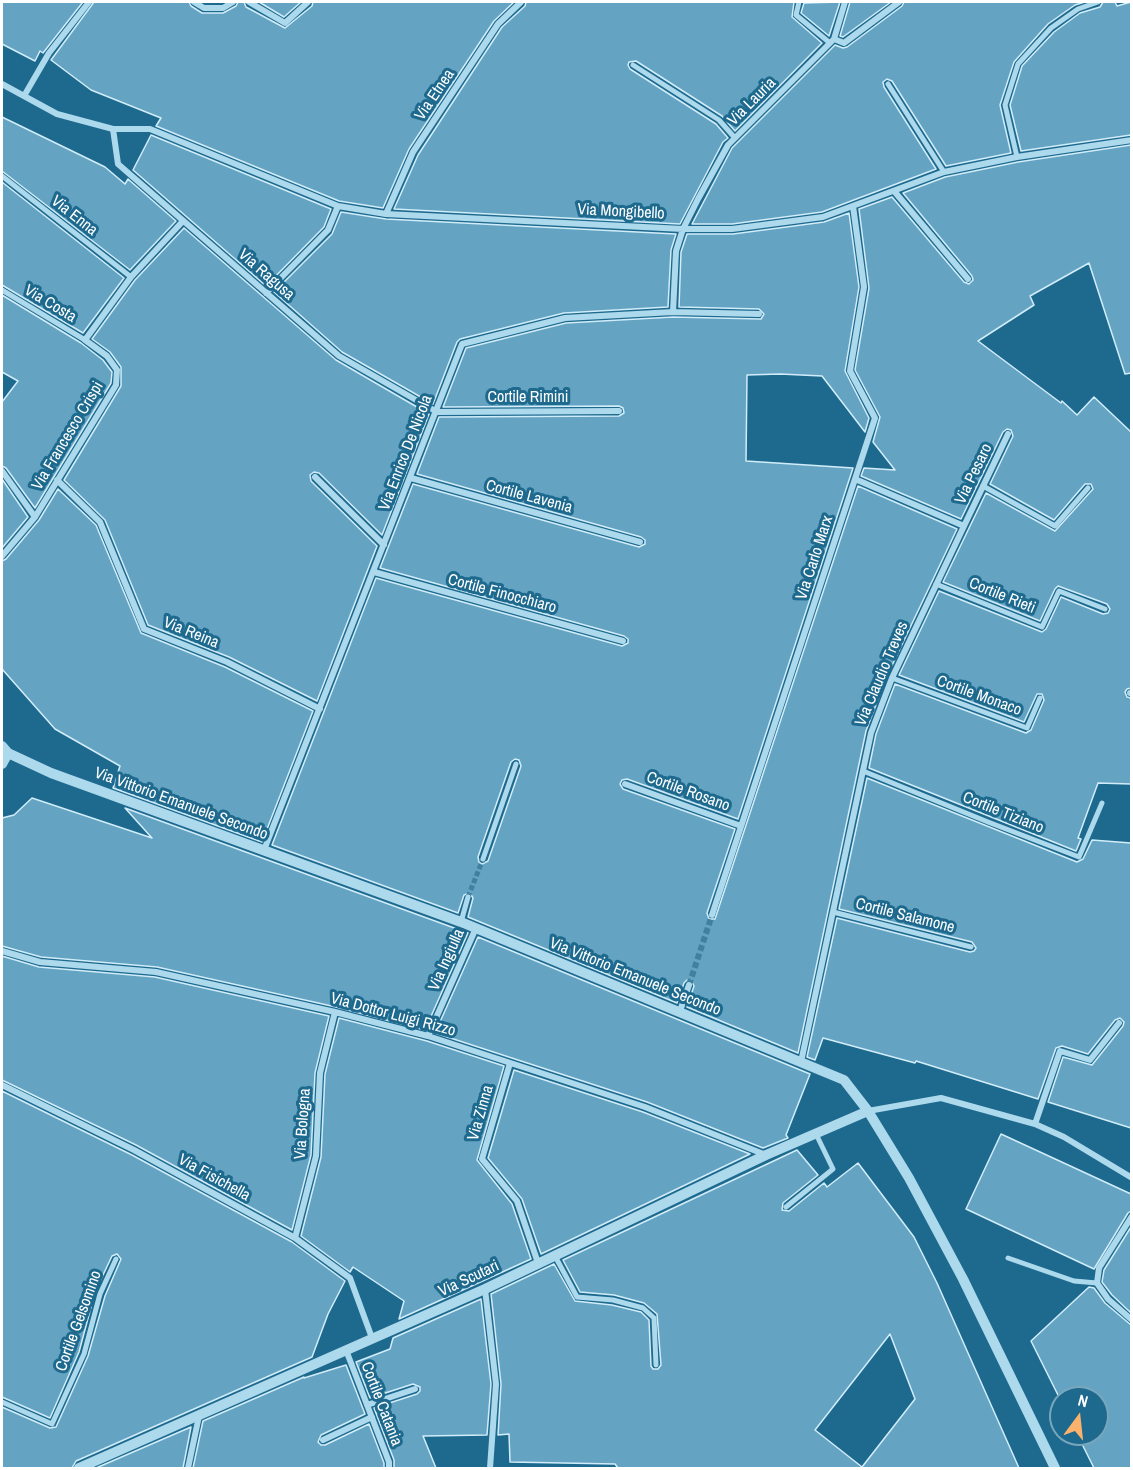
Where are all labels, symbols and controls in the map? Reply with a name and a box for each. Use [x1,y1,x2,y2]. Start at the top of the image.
street label: Via Etnea [411,66,459,124]
street label: Via Lauria [724,74,780,130]
street label: Via Enna [47,192,101,240]
street label: Via Mongibello [577,200,665,224]
street label: Via Ragusa [234,245,298,305]
street label: Via Costa [20,281,80,327]
street label: Via Francesco Crispi [28,378,108,494]
street label: Cortile Rimini [488,388,568,408]
street label: Via Enrico De Nicola [375,392,437,514]
street label: Via Pesaro [951,441,997,507]
street label: Cortile Lavenia [484,476,574,518]
street label: Via Carlo Marx [792,514,838,602]
street label: Cortile Finocchiaro [446,570,558,618]
street label: Cortile Rieti [966,574,1038,618]
street label: Via Reina [160,613,222,653]
street label: Via Claudio Treves [851,619,913,729]
street label: Cortile Monaco [934,672,1024,720]
street label: Via Vittorio Emanuele Secondo [92,764,270,844]
street label: Cortile Rosano [644,768,732,816]
street label: Cortile Tiziano [960,788,1046,838]
street label: Cortile Salamone [854,894,956,938]
street label: Via Ingiulla [425,926,469,994]
street label: Via Vittorio Emanuele Secondo [546,934,724,1020]
street label: Via Dottor Luigi Rizzo [328,989,458,1041]
street label: Via Zinna [464,1083,498,1143]
street label: Via Bologna [291,1088,315,1160]
street label: Via Fisichella [175,1150,253,1206]
street label: Via Scutari [436,1257,502,1301]
street label: Cortile Gelsomino [52,1268,106,1374]
street label: Cortile Catania [356,1359,406,1449]
north arrow [1049,1386,1109,1446]
text: N [1076,1389,1091,1412]

